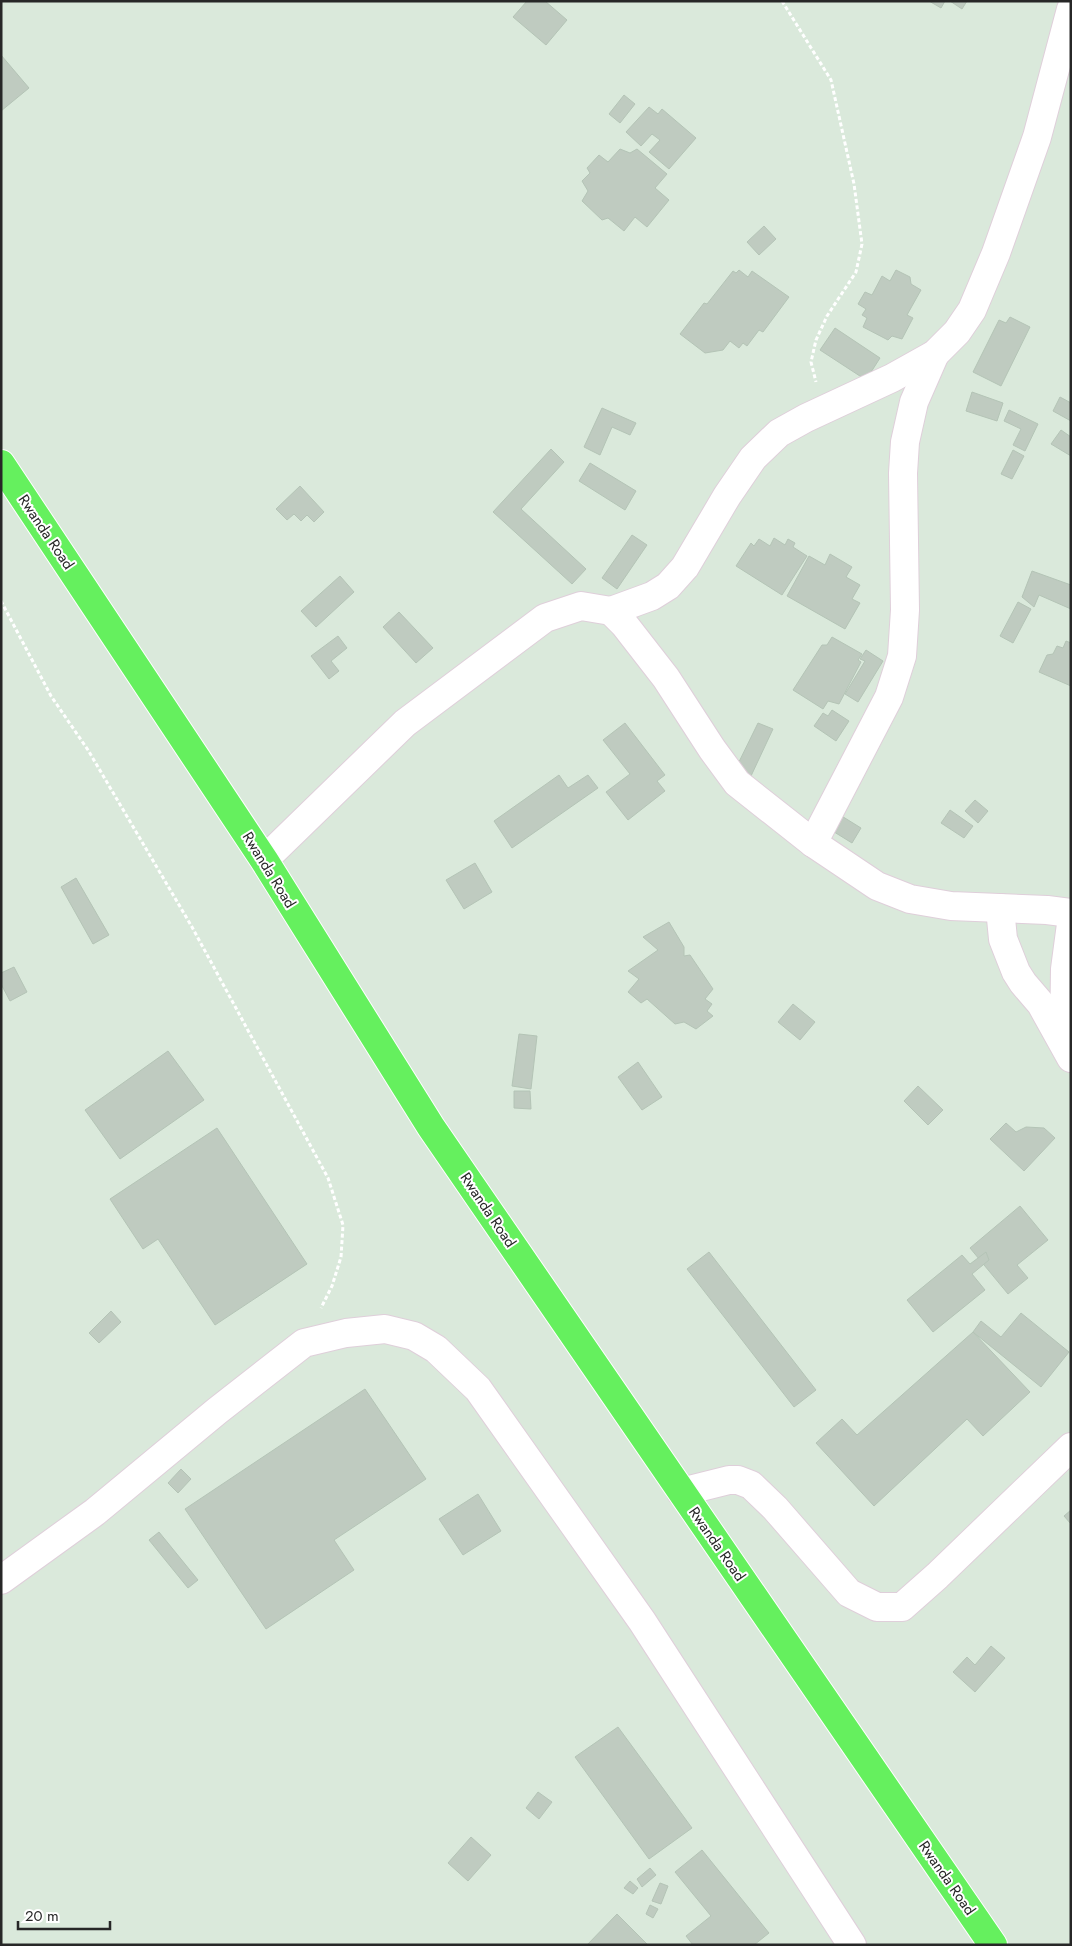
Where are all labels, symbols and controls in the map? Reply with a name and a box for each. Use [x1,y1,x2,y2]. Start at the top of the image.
street label: Rwanda Road [13,490,79,574]
street label: Rwanda Road [237,828,301,912]
street label: Rwanda Road [455,1168,521,1252]
street label: Rwanda Road [683,1502,751,1586]
street label: Rwanda Road [913,1836,981,1920]
scale bar [18,1898,110,1930]
text: 20 m [25,1905,59,1927]

